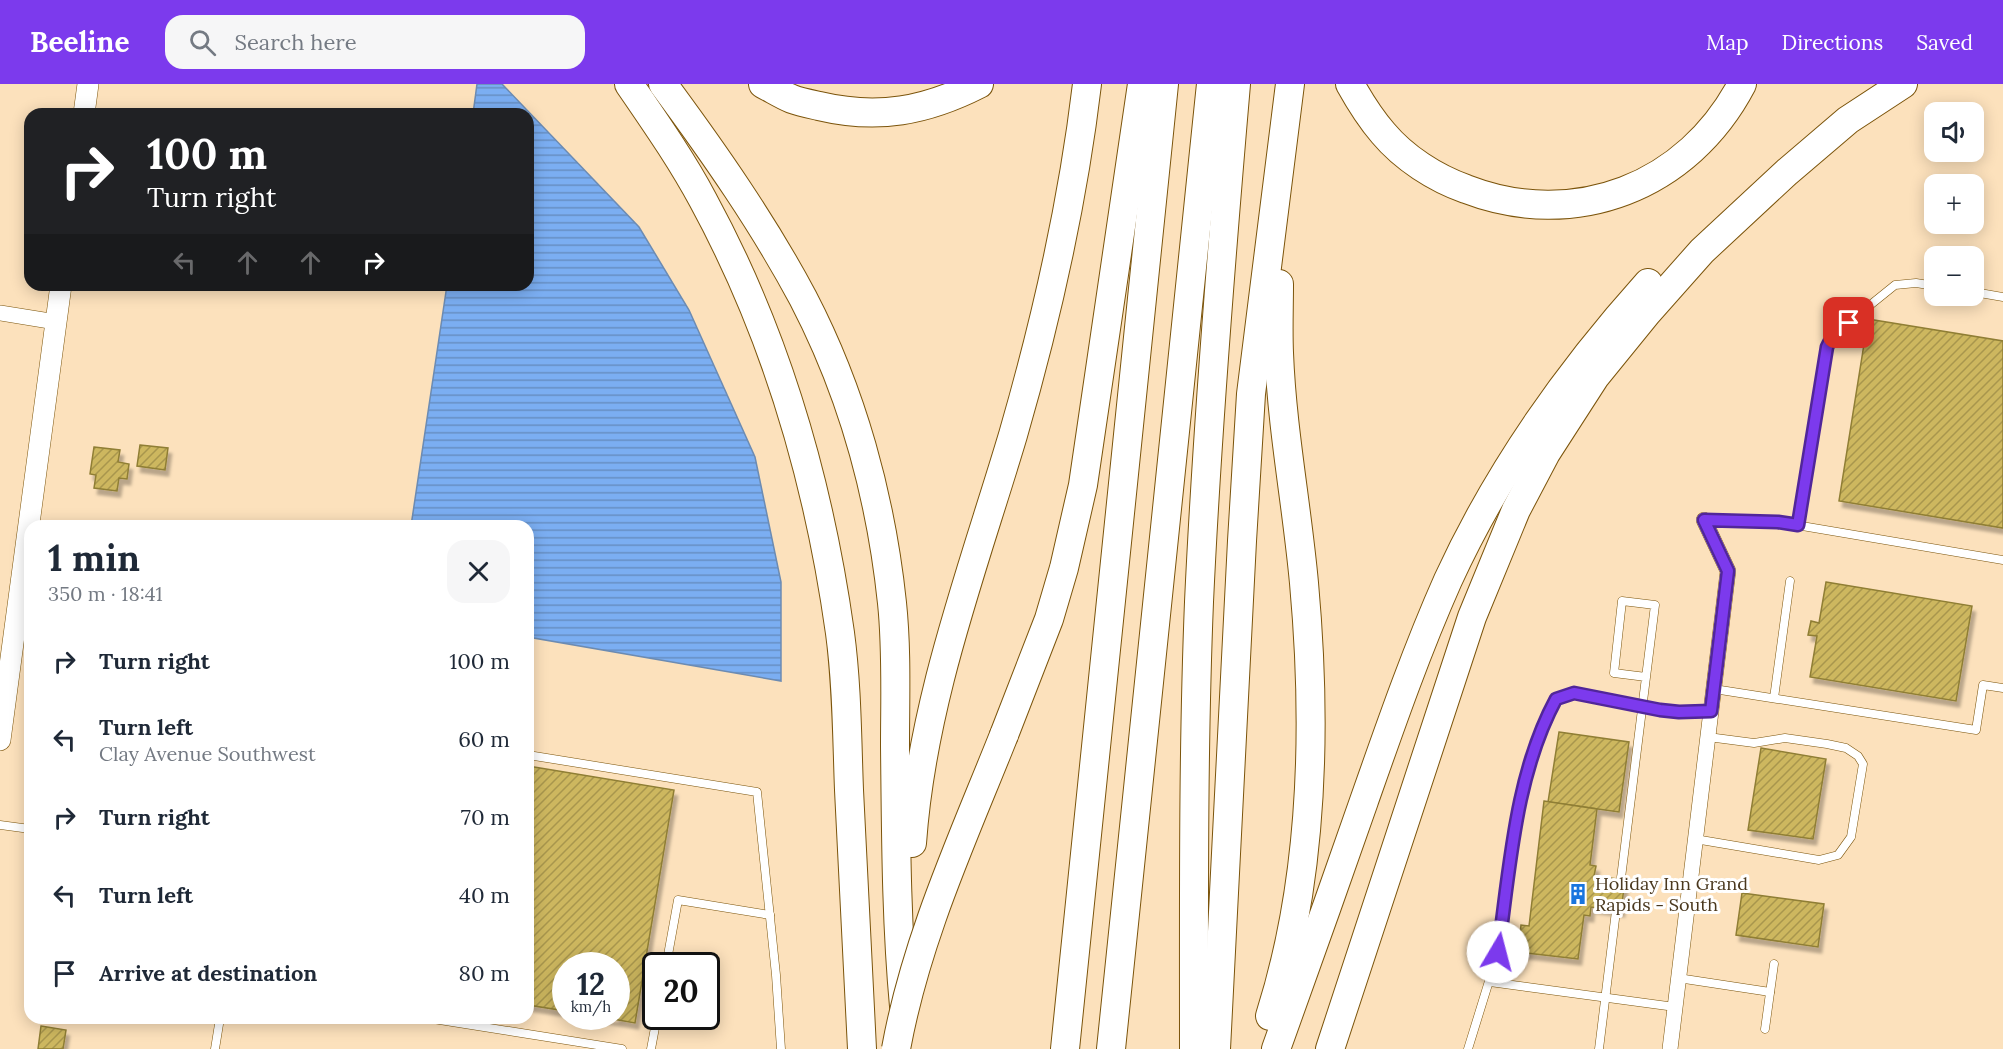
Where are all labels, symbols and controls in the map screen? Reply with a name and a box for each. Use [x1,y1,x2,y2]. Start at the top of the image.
search box [165,15,585,69]
text: Beeline [30,24,129,60]
icon: search [186,26,219,59]
text: Search here [234,28,357,56]
text: Map [1706,29,1749,56]
text: Directions [1782,29,1883,56]
text: Saved [1916,29,1973,56]
map controls [1924,102,1984,306]
button: sound [1924,102,1984,162]
text: 100 m [147,127,267,181]
icon: right [48,132,126,210]
button: + [1924,174,1984,234]
text: Turn right [147,180,276,214]
icon: left [168,246,201,279]
icon: ahead [231,246,264,279]
icon: ahead [294,246,327,279]
icon: right [357,246,390,279]
button: − [1924,246,1984,306]
pin [1823,297,1874,348]
icon: arrive [1832,306,1865,339]
text: 1 min [48,535,140,581]
button: close [447,540,510,603]
text: 350 m · 18:41 [48,581,163,606]
icon: right [48,645,81,678]
text: Turn right [99,647,210,675]
text: 100 m [449,647,510,675]
text: Turn left [99,713,193,741]
icon: left [48,723,81,756]
text: 60 m [458,725,510,753]
text: Clay Avenue Southwest [99,741,316,766]
icon: right [48,801,81,834]
text: Turn right [99,803,210,831]
text: 70 m [461,803,510,831]
place label: Holiday Inn Grand Rapids - South [1595,872,1748,916]
icon: left [48,879,81,912]
text: Turn left [99,881,193,909]
text: 40 m [459,881,510,909]
building icon: Holiday Inn Grand Rapids - South [1566,882,1590,906]
position arrow [1466,920,1530,984]
speed limit sign: 20 [642,952,720,1030]
icon: arrive [48,957,81,990]
text: Arrive at destination [99,959,317,987]
text: 80 m [459,959,510,987]
text: 12 [577,965,605,1003]
text: km/h [571,997,611,1016]

